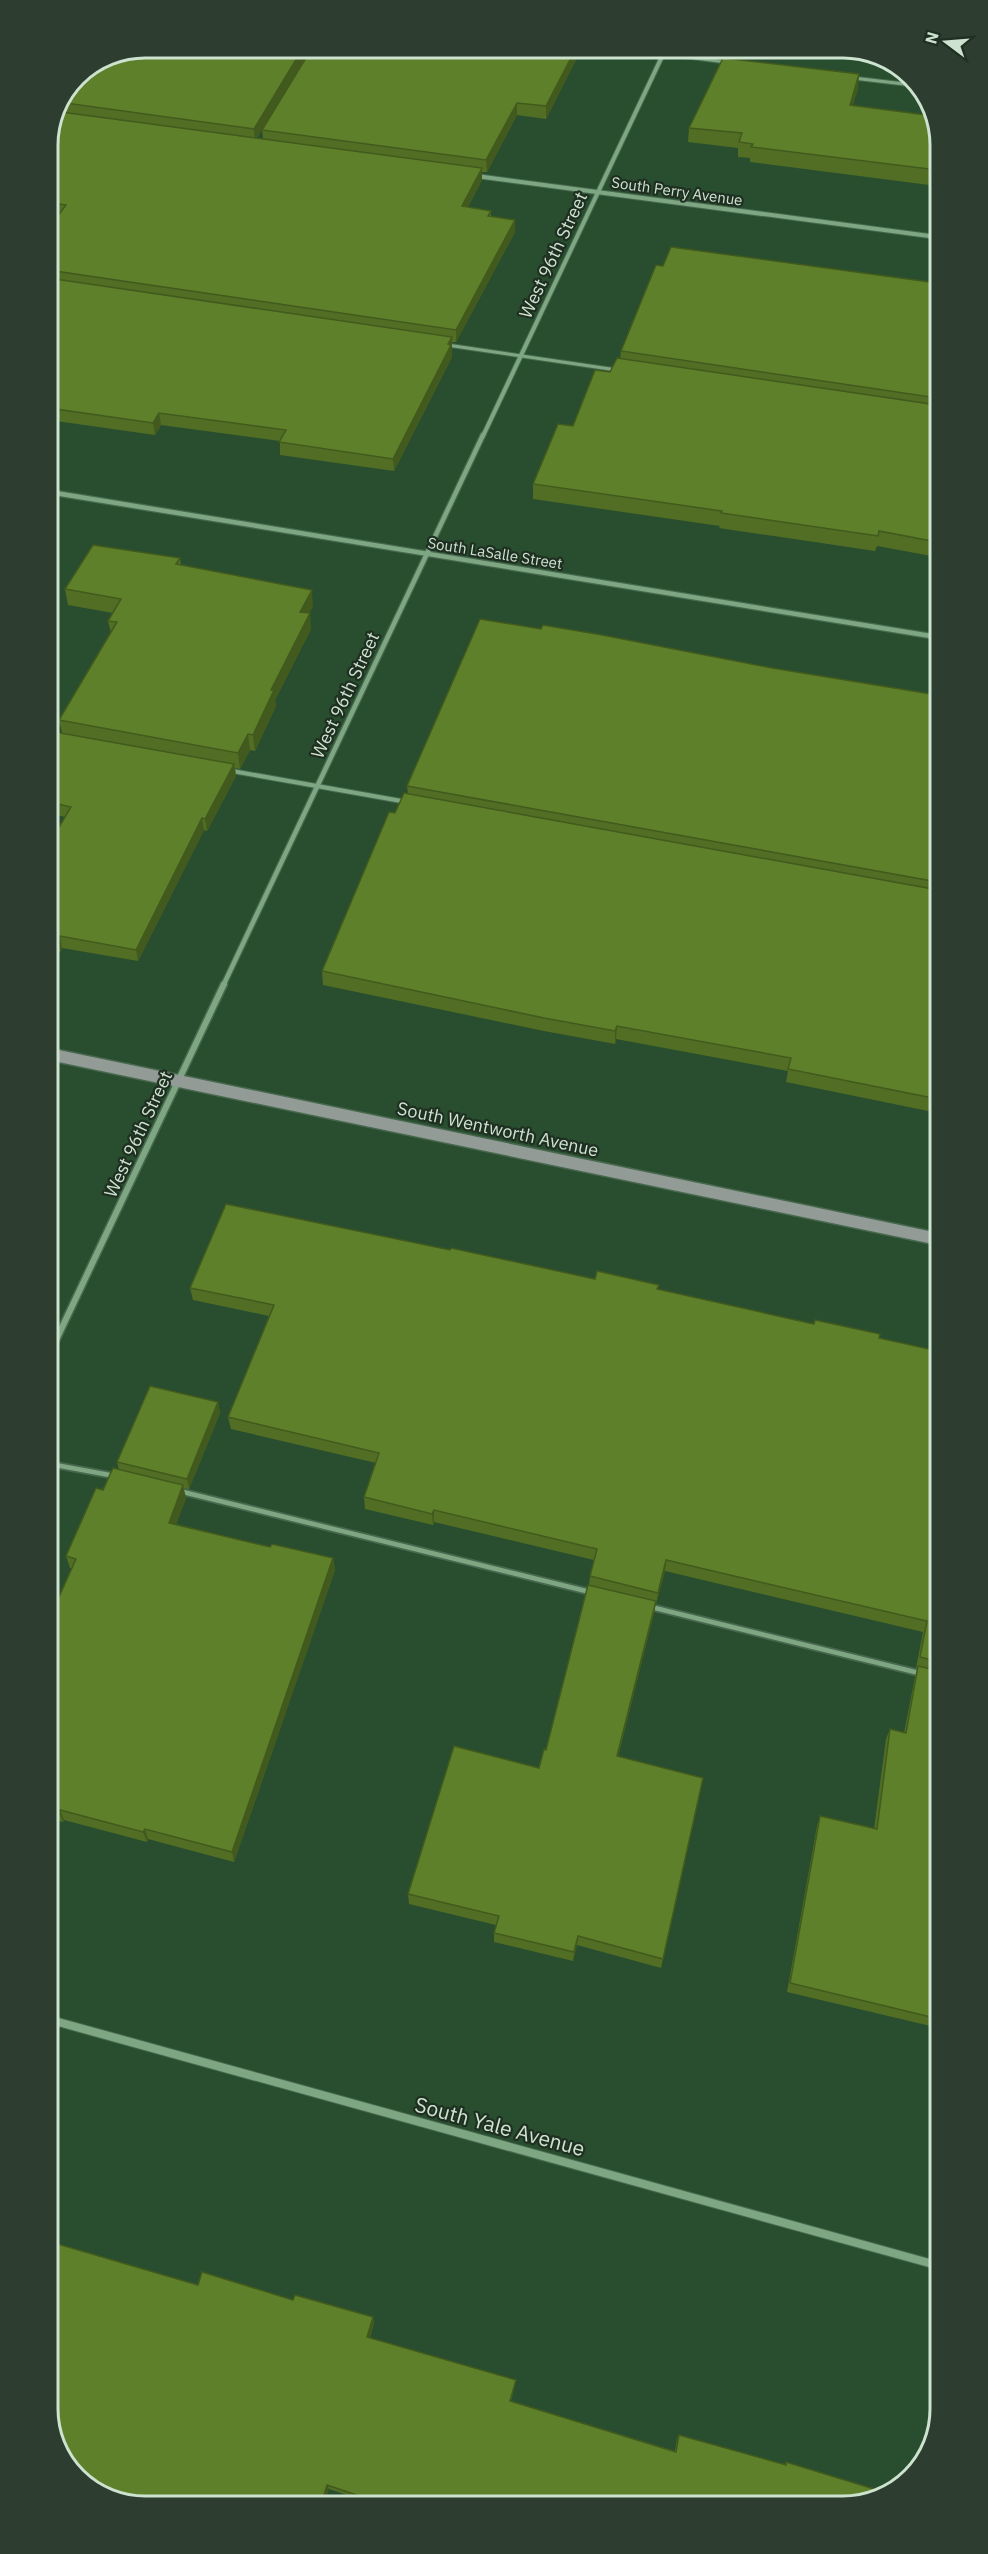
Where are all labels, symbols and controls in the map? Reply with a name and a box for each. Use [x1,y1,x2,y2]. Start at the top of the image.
north arrow [916,12,976,72]
text: N [920,30,943,46]
street label: South Perry Avenue [610,172,744,210]
street label: West 96th Street [514,188,592,322]
street label: South LaSalle Street [426,533,564,573]
street label: West 96th Street [306,628,384,762]
street label: West 96th Street [99,1067,177,1201]
street label: South Wentworth Avenue [395,1096,601,1162]
street label: South Yale Avenue [412,2090,588,2162]

